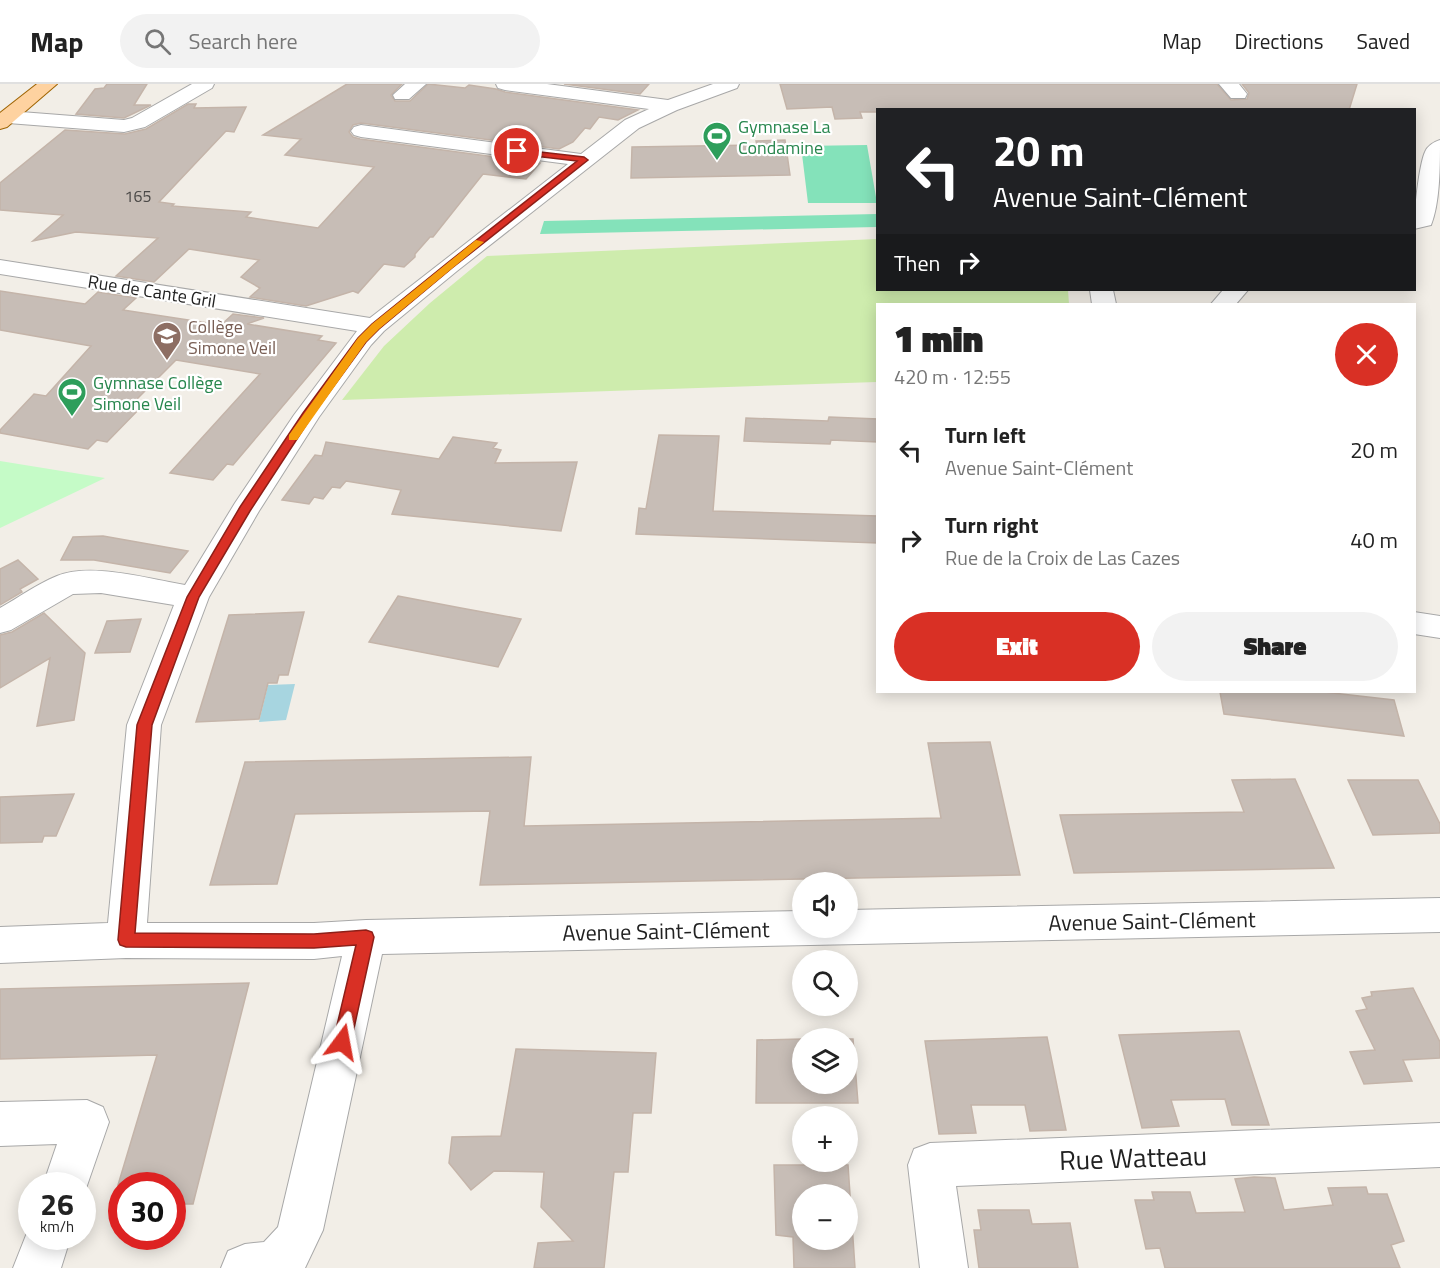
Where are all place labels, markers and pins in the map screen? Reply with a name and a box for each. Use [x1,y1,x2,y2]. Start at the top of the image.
place label: Gymnase La Condamine [738,113,830,161]
sports icon: Gymnase La Condamine [701,120,733,162]
pin [491,125,542,176]
place label: Collège Simone Veil [188,313,276,361]
school or university icon: Collège Simone Veil [151,320,183,362]
place label: Gymnase Collège Simone Veil [93,369,223,417]
sports icon: Gymnase Collège Simone Veil [56,376,88,418]

